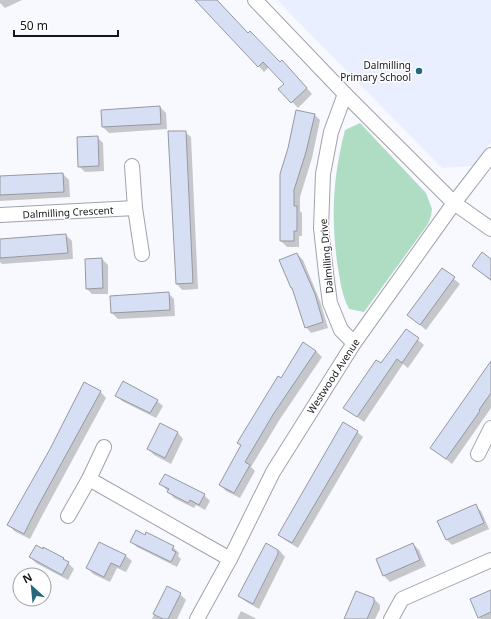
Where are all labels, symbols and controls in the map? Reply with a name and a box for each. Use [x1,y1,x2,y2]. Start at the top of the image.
scale bar [14,12,118,38]
text: 50 m [20,17,48,34]
place label: Dalmilling Primary School [340,58,411,84]
marker: Dalmilling Primary School [414,66,424,76]
street label: Dalmilling Crescent [22,203,114,221]
street label: Dalmilling Drive [316,218,336,294]
street label: Westwood Avenue [303,335,363,416]
north arrow [12,567,52,607]
text: N [20,569,35,586]

